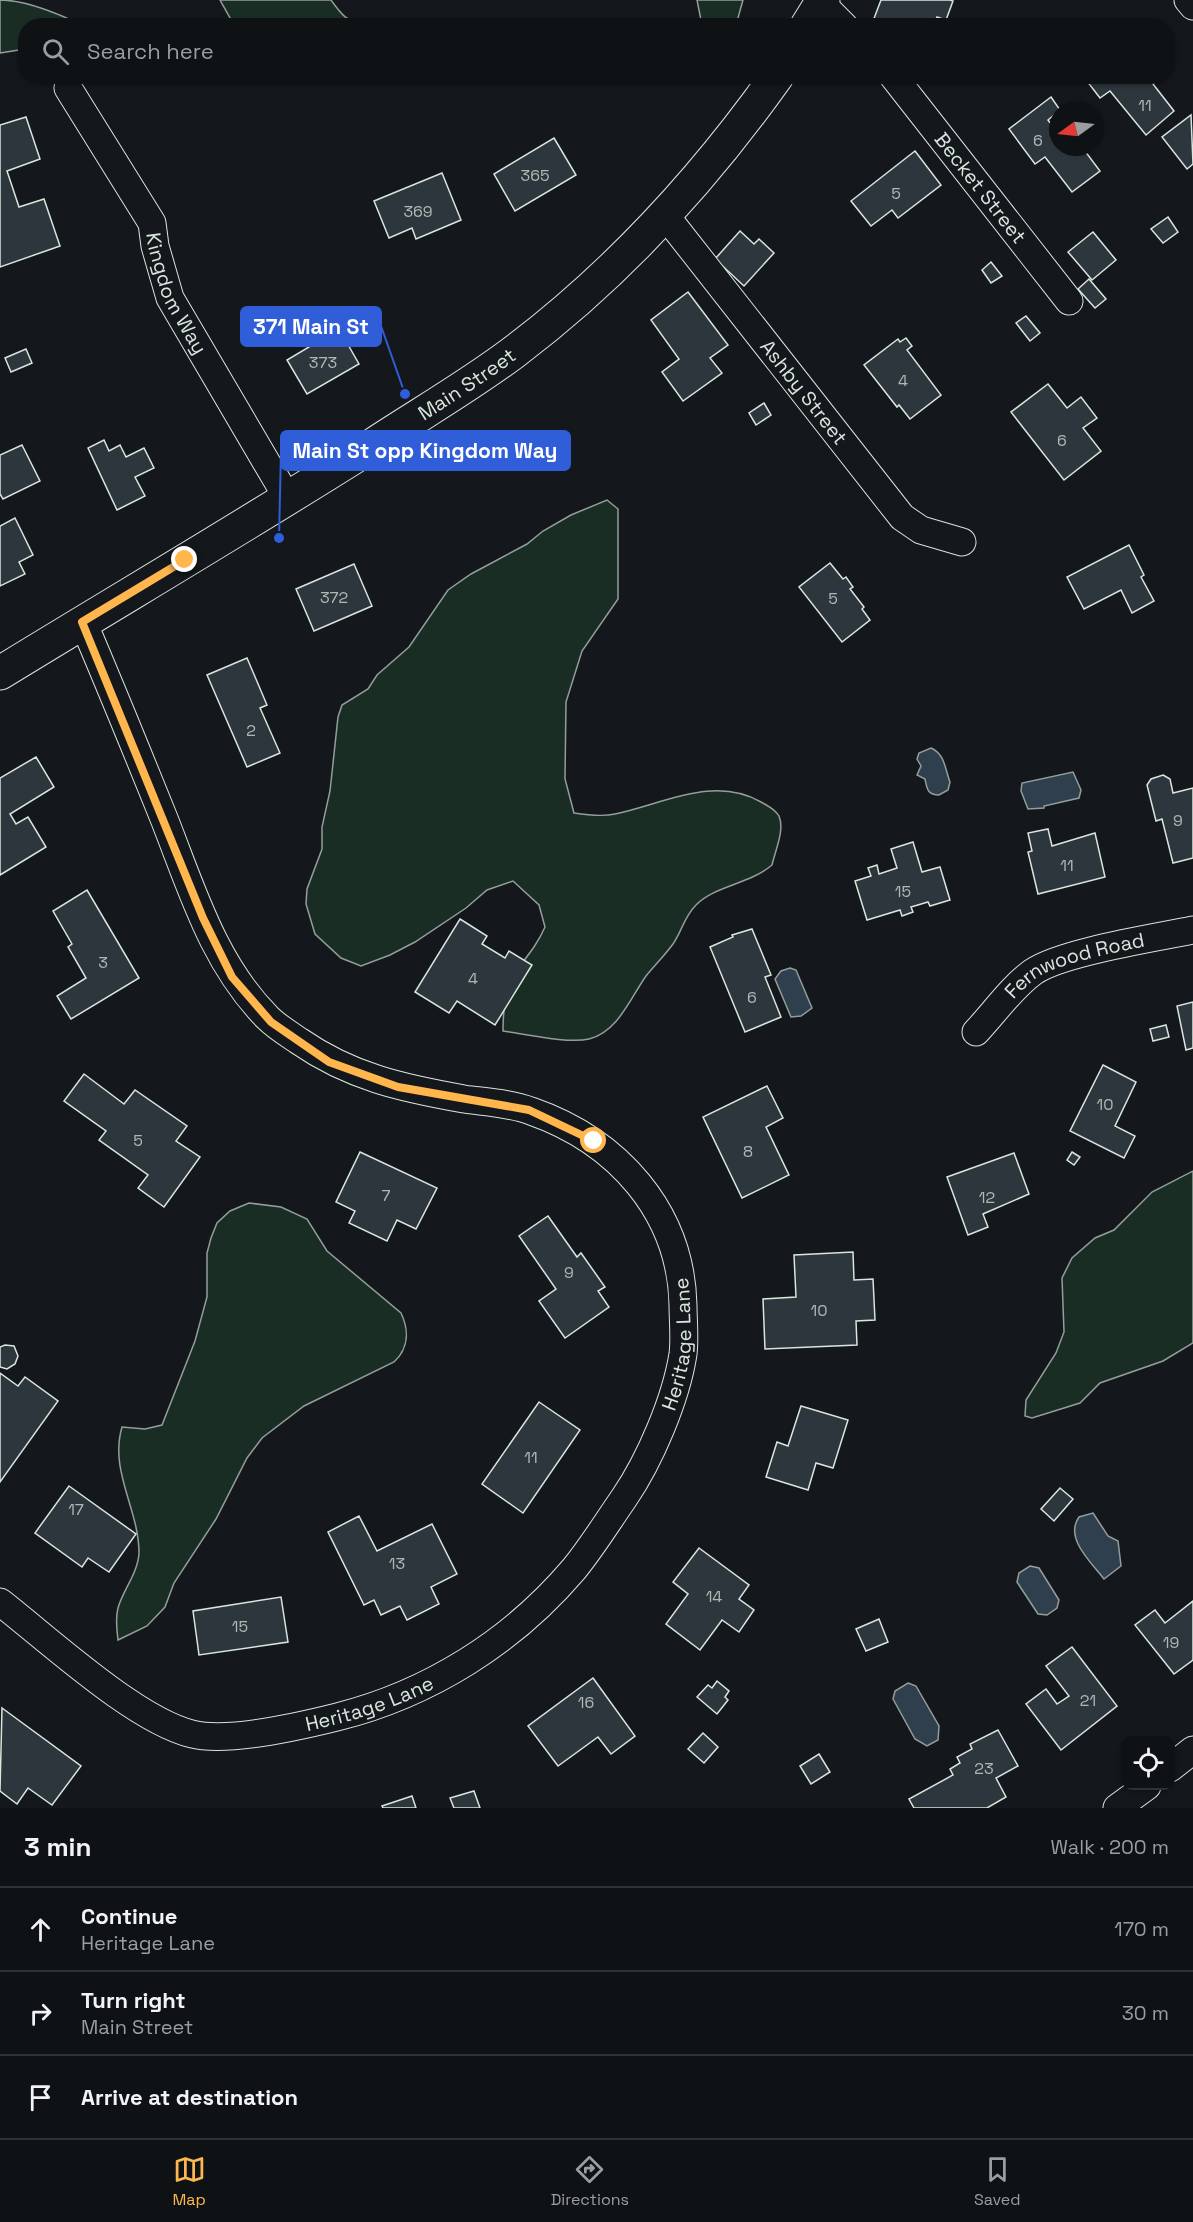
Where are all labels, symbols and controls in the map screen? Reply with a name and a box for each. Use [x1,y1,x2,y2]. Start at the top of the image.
search box [18,18,1175,84]
icon: search [39,35,72,68]
text: Search here [87,37,214,65]
house number: 11 [1138,95,1152,116]
north arrow [1049,102,1103,156]
street label: Becket Street [929,127,1032,249]
house number: 6 [1033,130,1043,151]
house number: 365 [520,165,550,186]
house number: 5 [891,183,901,204]
house number: 369 [403,201,433,222]
street label: Kingdom Way [140,231,213,359]
callout: 371 Main St [241,307,381,346]
text: 371 Main St [253,313,369,340]
street label: Ashby Street [755,334,853,450]
street label: Main Street [413,342,521,426]
house number: 373 [309,352,337,373]
house number: 4 [898,370,908,391]
house number: 6 [1057,430,1067,451]
callout: Main St opp Kingdom Way [281,431,570,470]
text: Main St opp Kingdom Way [292,437,558,464]
route end [171,546,197,572]
house number: 372 [320,587,348,608]
house number: 5 [828,588,838,609]
house number: 2 [246,720,256,741]
house number: 9 [1173,810,1183,831]
house number: 11 [1060,855,1074,876]
house number: 15 [895,881,911,902]
street label: Fernwood Road [999,927,1146,1004]
house number: 3 [98,952,108,973]
house number: 4 [468,968,478,989]
house number: 6 [747,987,757,1008]
house number: 10 [1097,1094,1113,1115]
route start [580,1127,606,1153]
house number: 5 [133,1130,143,1151]
house number: 8 [743,1141,753,1162]
house number: 7 [381,1185,391,1206]
house number: 12 [979,1187,995,1208]
house number: 9 [564,1262,574,1283]
street label: Heritage Lane [656,1276,697,1414]
house number: 10 [811,1300,827,1321]
house number: 11 [524,1447,538,1468]
house number: 17 [68,1499,84,1520]
house number: 13 [389,1553,405,1574]
house number: 14 [706,1586,722,1607]
house number: 15 [232,1616,248,1637]
house number: 19 [1163,1632,1179,1653]
street label: Heritage Lane [303,1670,438,1737]
house number: 21 [1080,1690,1096,1711]
house number: 16 [578,1692,594,1713]
map controls [1121,1736,1175,1790]
button: locate [1121,1736,1175,1790]
house number: 23 [974,1758,994,1779]
text: 3 min [24,1830,92,1864]
text: Walk · 200 m [1050,1834,1169,1860]
text: Continue [81,1902,177,1930]
icon: ahead [24,1913,57,1946]
text: 170 m [1114,1916,1169,1942]
text: Heritage Lane [81,1930,215,1956]
text: Turn right [81,1986,186,2014]
icon: right [24,1997,57,2030]
text: 30 m [1122,2000,1169,2026]
text: Main Street [81,2014,193,2040]
icon: arrive [24,2081,57,2114]
text: Arrive at destination [81,2083,298,2111]
tab: Map [172,2153,206,2210]
tab: Directions [551,2153,629,2210]
tab: Saved [974,2153,1021,2210]

